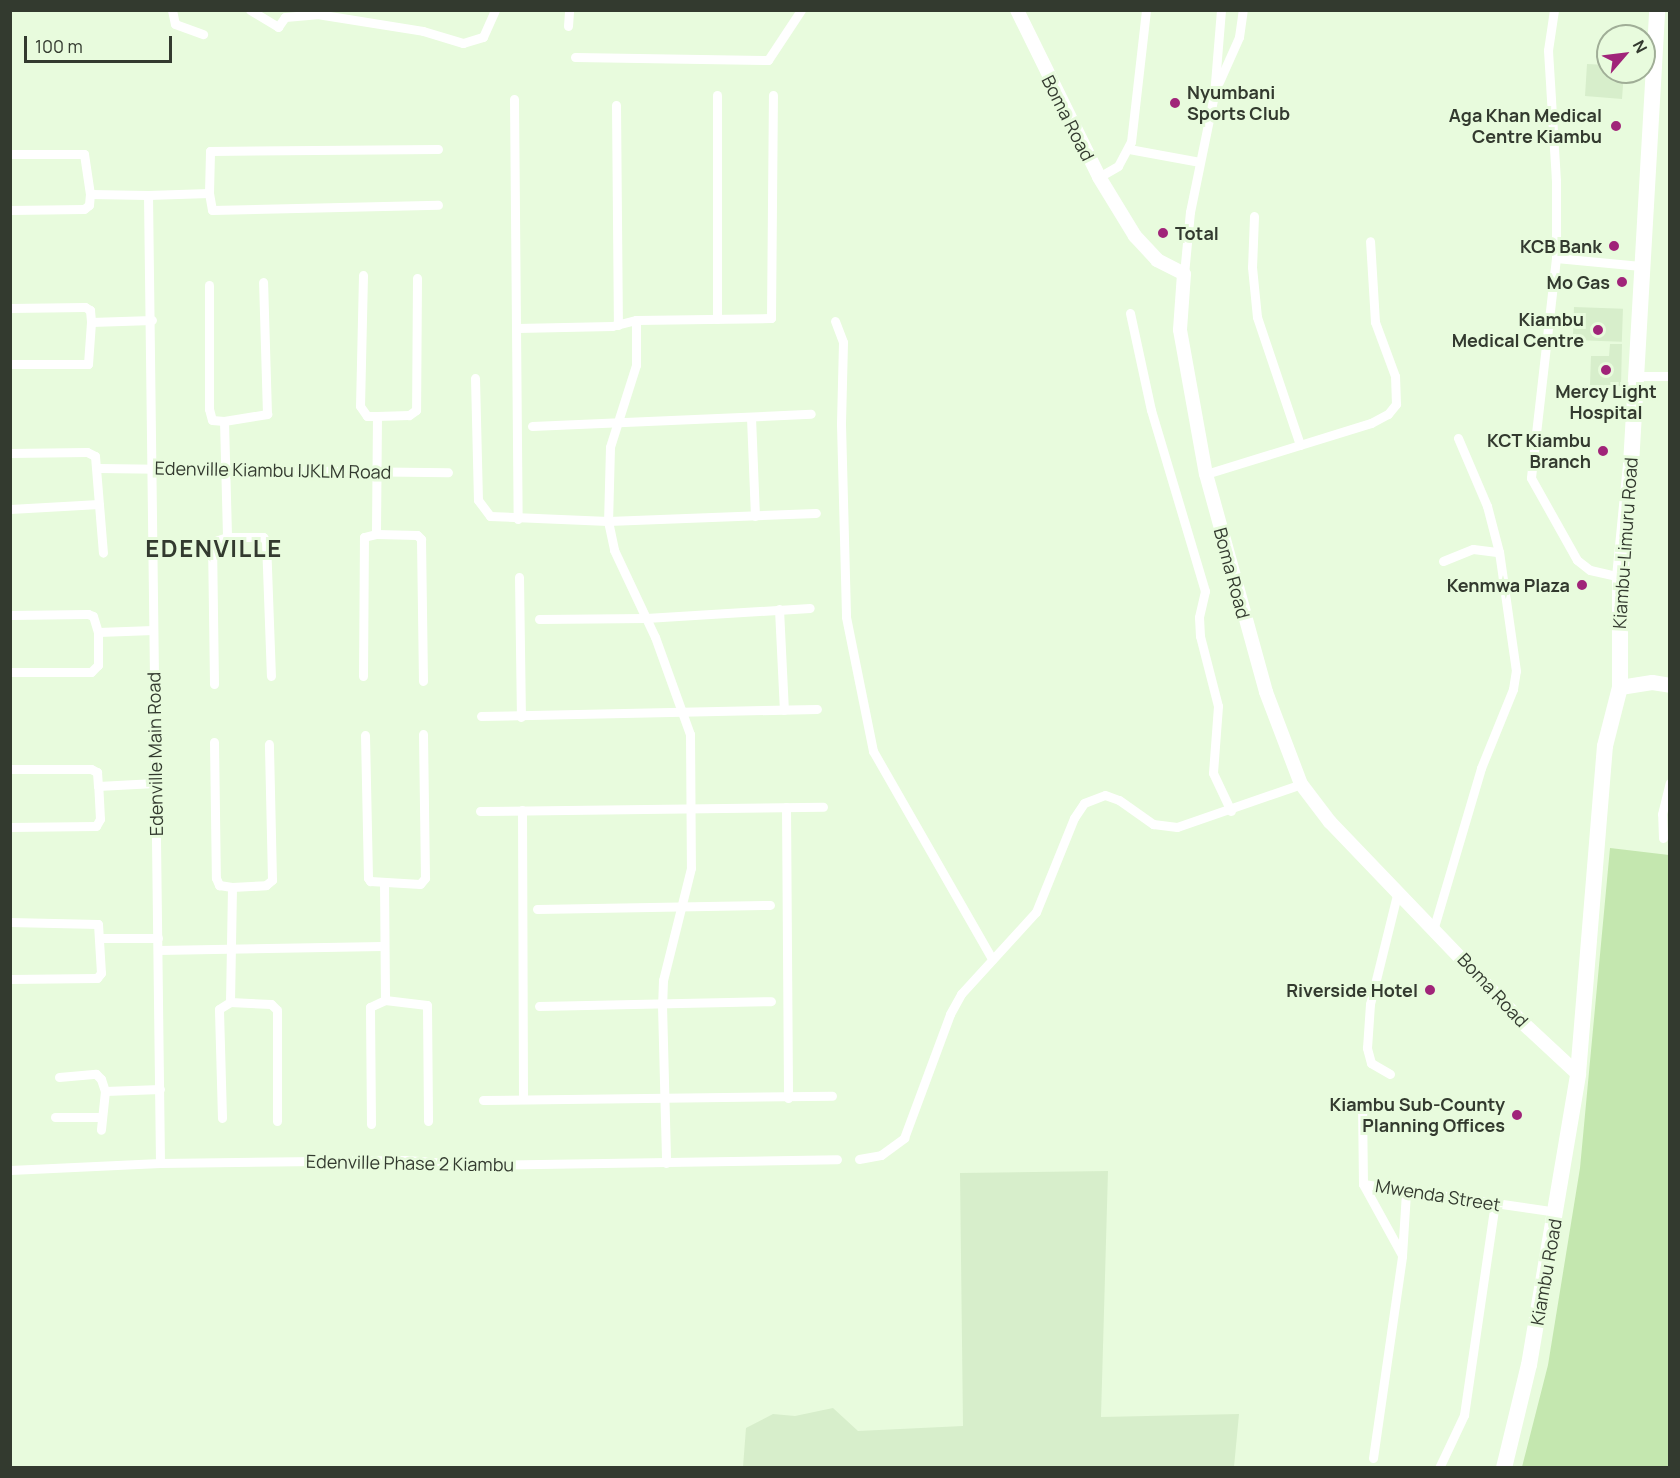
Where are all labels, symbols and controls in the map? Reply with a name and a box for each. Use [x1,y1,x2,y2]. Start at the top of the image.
scale bar [27,24,176,62]
north arrow [1596,24,1656,84]
text: 100 m [35,34,83,58]
text: N [1628,36,1653,57]
street label: Boma Road [1037,72,1099,164]
place label: Nyumbani Sports Club [1187,82,1290,124]
marker: Nyumbani Sports Club [1168,96,1182,110]
place label: Aga Khan Medical Centre Kiambu [1449,105,1602,148]
marker: Aga Khan Medical Centre Kiambu [1607,117,1625,135]
place label: Total [1175,222,1219,244]
marker: Total [1156,226,1170,240]
place label: KCB Bank [1520,235,1602,257]
marker: KCB Bank [1607,239,1621,253]
place label: Mo Gas [1547,271,1610,293]
marker: Mo Gas [1615,275,1629,289]
place label: Kiambu Medical Centre [1452,309,1584,352]
marker: Kiambu Medical Centre [1589,321,1607,339]
marker: Mercy Light Hospital [1597,361,1615,379]
place label: Mercy Light Hospital [1555,381,1657,424]
place label: KCT Kiambu Branch [1486,430,1591,472]
marker: KCT Kiambu Branch [1596,444,1610,458]
street label: Edenville Kiambu IJKLM Road [155,457,391,483]
street label: Kiambu-Limuru Road [1608,457,1642,629]
street label: Boma Road [1210,525,1254,621]
district label: EDENVILLE [145,534,283,562]
place label: Kenmwa Plaza [1447,574,1570,596]
marker: Kenmwa Plaza [1575,578,1589,592]
street label: Edenville Main Road [143,672,167,836]
street label: Boma Road [1453,949,1533,1031]
place label: Riverside Hotel [1286,979,1418,1001]
marker: Riverside Hotel [1423,983,1437,997]
place label: Kiambu Sub-County Planning Offices [1330,1094,1505,1136]
marker: Kiambu Sub-County Planning Offices [1510,1108,1524,1122]
street label: Edenville Phase 2 Kiambu [306,1150,514,1176]
street label: Mwenda Street [1374,1174,1502,1216]
street label: Kiambu Road [1526,1217,1566,1327]

